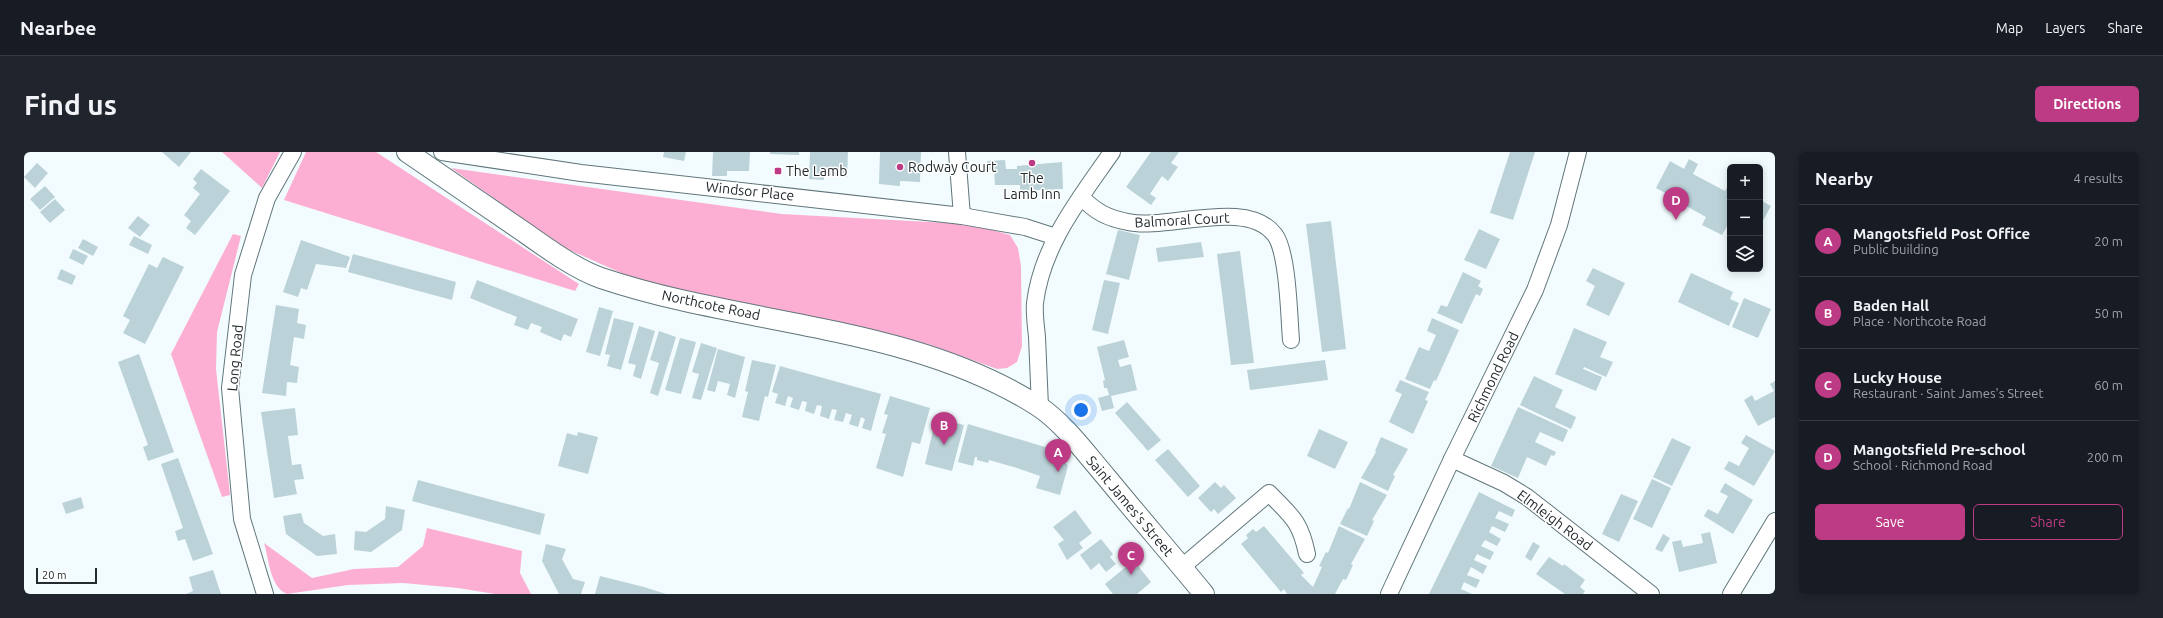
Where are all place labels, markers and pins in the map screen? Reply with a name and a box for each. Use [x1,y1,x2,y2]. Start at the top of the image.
marker: The Lamb Inn [1027,158,1037,168]
place label: Rodway Court [908,159,997,175]
marker: Rodway Court [895,162,905,172]
place label: The Lamb [786,163,847,179]
marker: The Lamb [773,166,783,176]
place label: The Lamb Inn [1003,170,1061,202]
pin: D [1663,187,1689,220]
pin: B [931,412,957,445]
pin: A [1045,439,1071,472]
pin: C [1118,542,1144,575]

